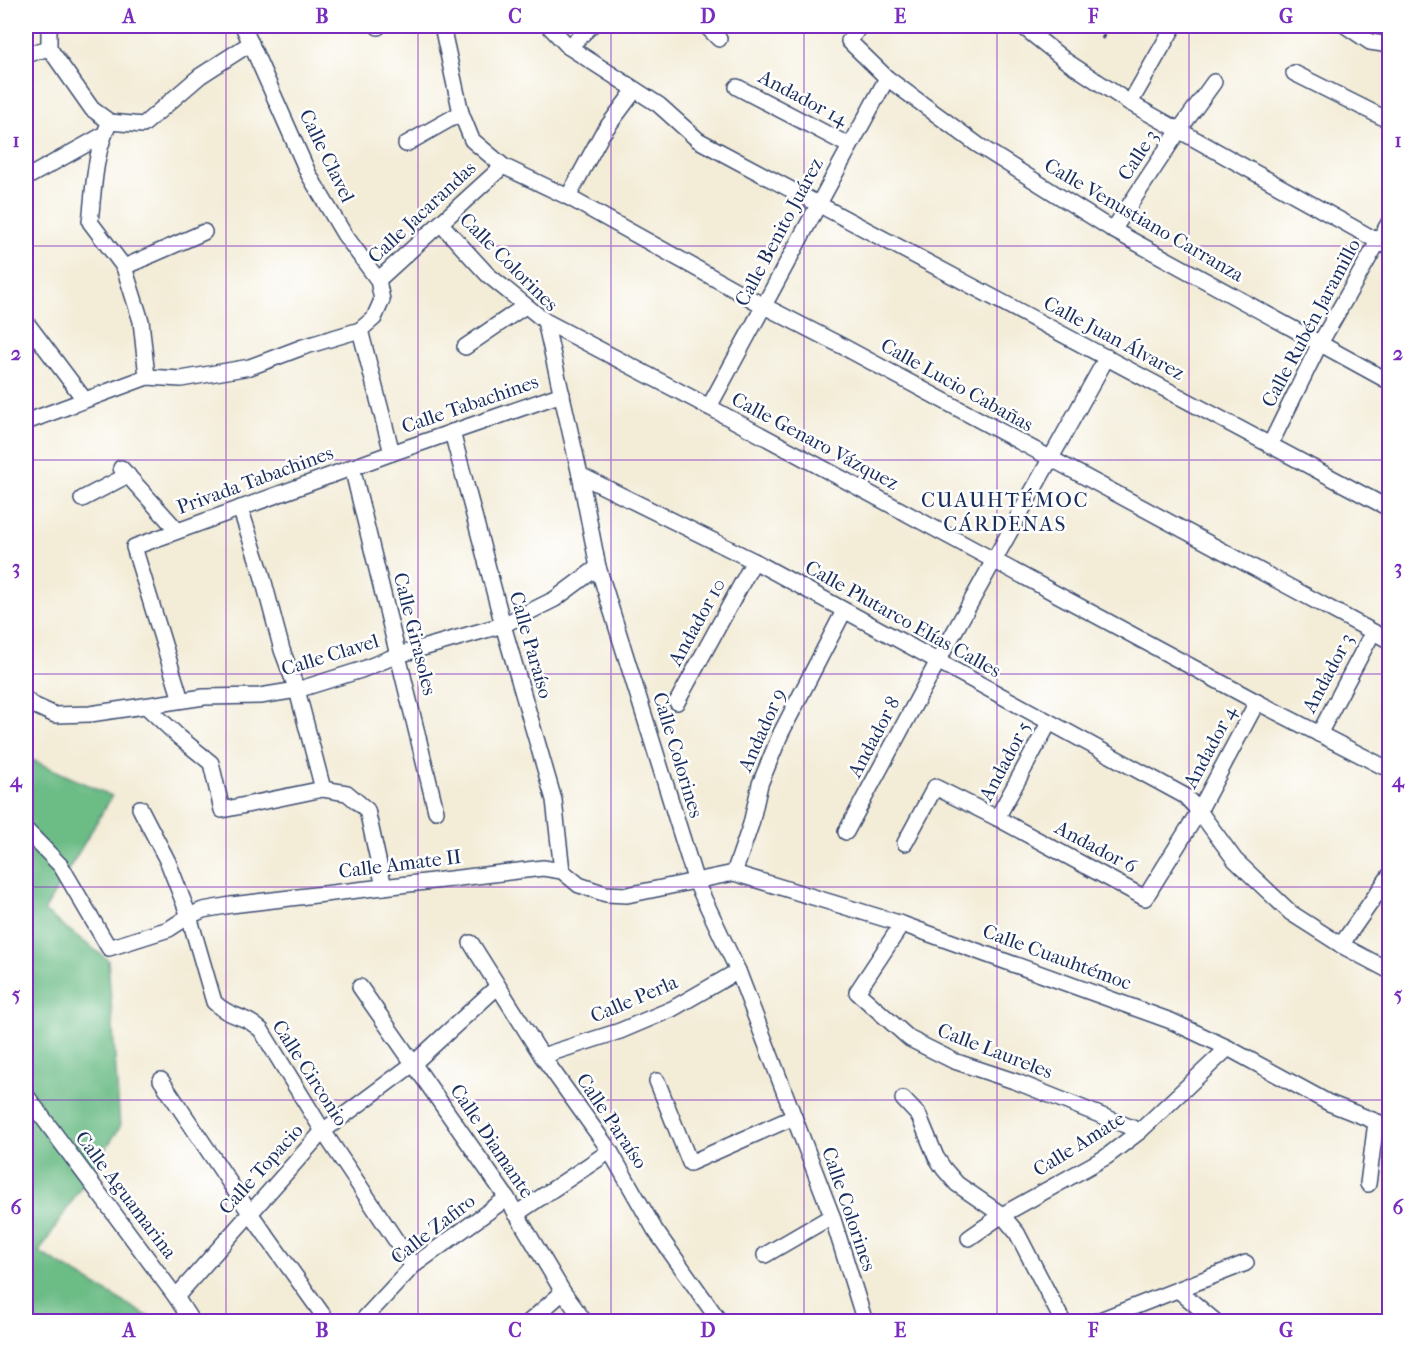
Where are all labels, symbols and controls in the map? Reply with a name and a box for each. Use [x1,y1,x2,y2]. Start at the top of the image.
text: A [121,5,137,28]
text: B [315,5,329,28]
text: C [508,5,522,28]
text: D [700,5,716,28]
text: E [894,5,906,28]
text: F [1087,5,1099,28]
text: G [1279,5,1293,28]
street label: Andador 14 [754,65,852,132]
street label: Calle Clavel [295,106,360,207]
street label: Calle 3 [1113,125,1163,185]
text: 1 [12,129,20,152]
text: 1 [1394,129,1402,152]
street label: Calle Venustiano Carranza [1040,153,1249,287]
street label: Calle Benito Juárez [730,154,828,310]
street label: Calle Jacarandas [363,156,481,268]
street label: Calle Colorines [455,208,563,316]
street label: Calle Rubén Jaramillo [1257,235,1365,411]
street label: Calle Juan Álvarez [1040,290,1189,385]
street label: Calle Lucio Cabañas [877,334,1037,436]
text: 2 [11,342,21,365]
text: 2 [1393,342,1403,365]
street label: Calle Tabachines [399,370,541,438]
street label: Calle Genaro Vázquez [728,387,903,495]
street label: Privada Tabachines [174,441,336,519]
district label: CUAUHTÉMOC CÁRDENAS [921,488,1089,536]
text: 3 [12,556,20,579]
street label: Calle Plutarco Elías Calles [801,556,1005,682]
text: 3 [1394,556,1402,579]
street label: Calle Girasoles [389,570,441,698]
street label: Andador 10 [663,574,730,671]
street label: Calle Paraíso [505,589,557,701]
street label: Calle Clavel [279,629,382,681]
street label: Andador 3 [1297,629,1358,717]
street label: Andador 9 [733,685,791,776]
street label: Calle Colorines [648,690,708,820]
street label: Andador 8 [843,693,905,782]
street label: Andador 4 [1178,701,1242,793]
street label: Andador 5 [974,717,1036,806]
text: 4 [9,769,23,793]
text: 4 [1391,769,1405,793]
street label: Andador 6 [1050,815,1141,878]
street label: Calle Amate II [337,845,463,883]
street label: Calle Cuauhtémoc [979,919,1135,995]
street label: Calle Perla [587,970,682,1028]
text: 5 [12,983,21,1006]
text: 5 [1394,983,1403,1006]
street label: Calle Circonio [267,1016,353,1130]
street label: Calle Laureles [934,1019,1056,1083]
street label: Calle Paraíso [572,1069,652,1173]
street label: Calle Diamante [445,1080,539,1202]
street label: Calle Amate [1029,1107,1129,1181]
street label: Calle Topacio [214,1119,308,1219]
street label: Calle Aguamarina [71,1127,182,1264]
street label: Calle Colorines [817,1144,881,1274]
street label: Calle Zafiro [386,1189,480,1269]
text: 6 [11,1196,23,1219]
text: 6 [1393,1196,1405,1219]
text: A [121,1319,137,1342]
text: B [315,1319,329,1342]
text: C [508,1319,522,1342]
text: D [700,1319,716,1342]
text: E [894,1319,906,1342]
text: F [1087,1319,1099,1342]
text: G [1279,1319,1293,1342]

